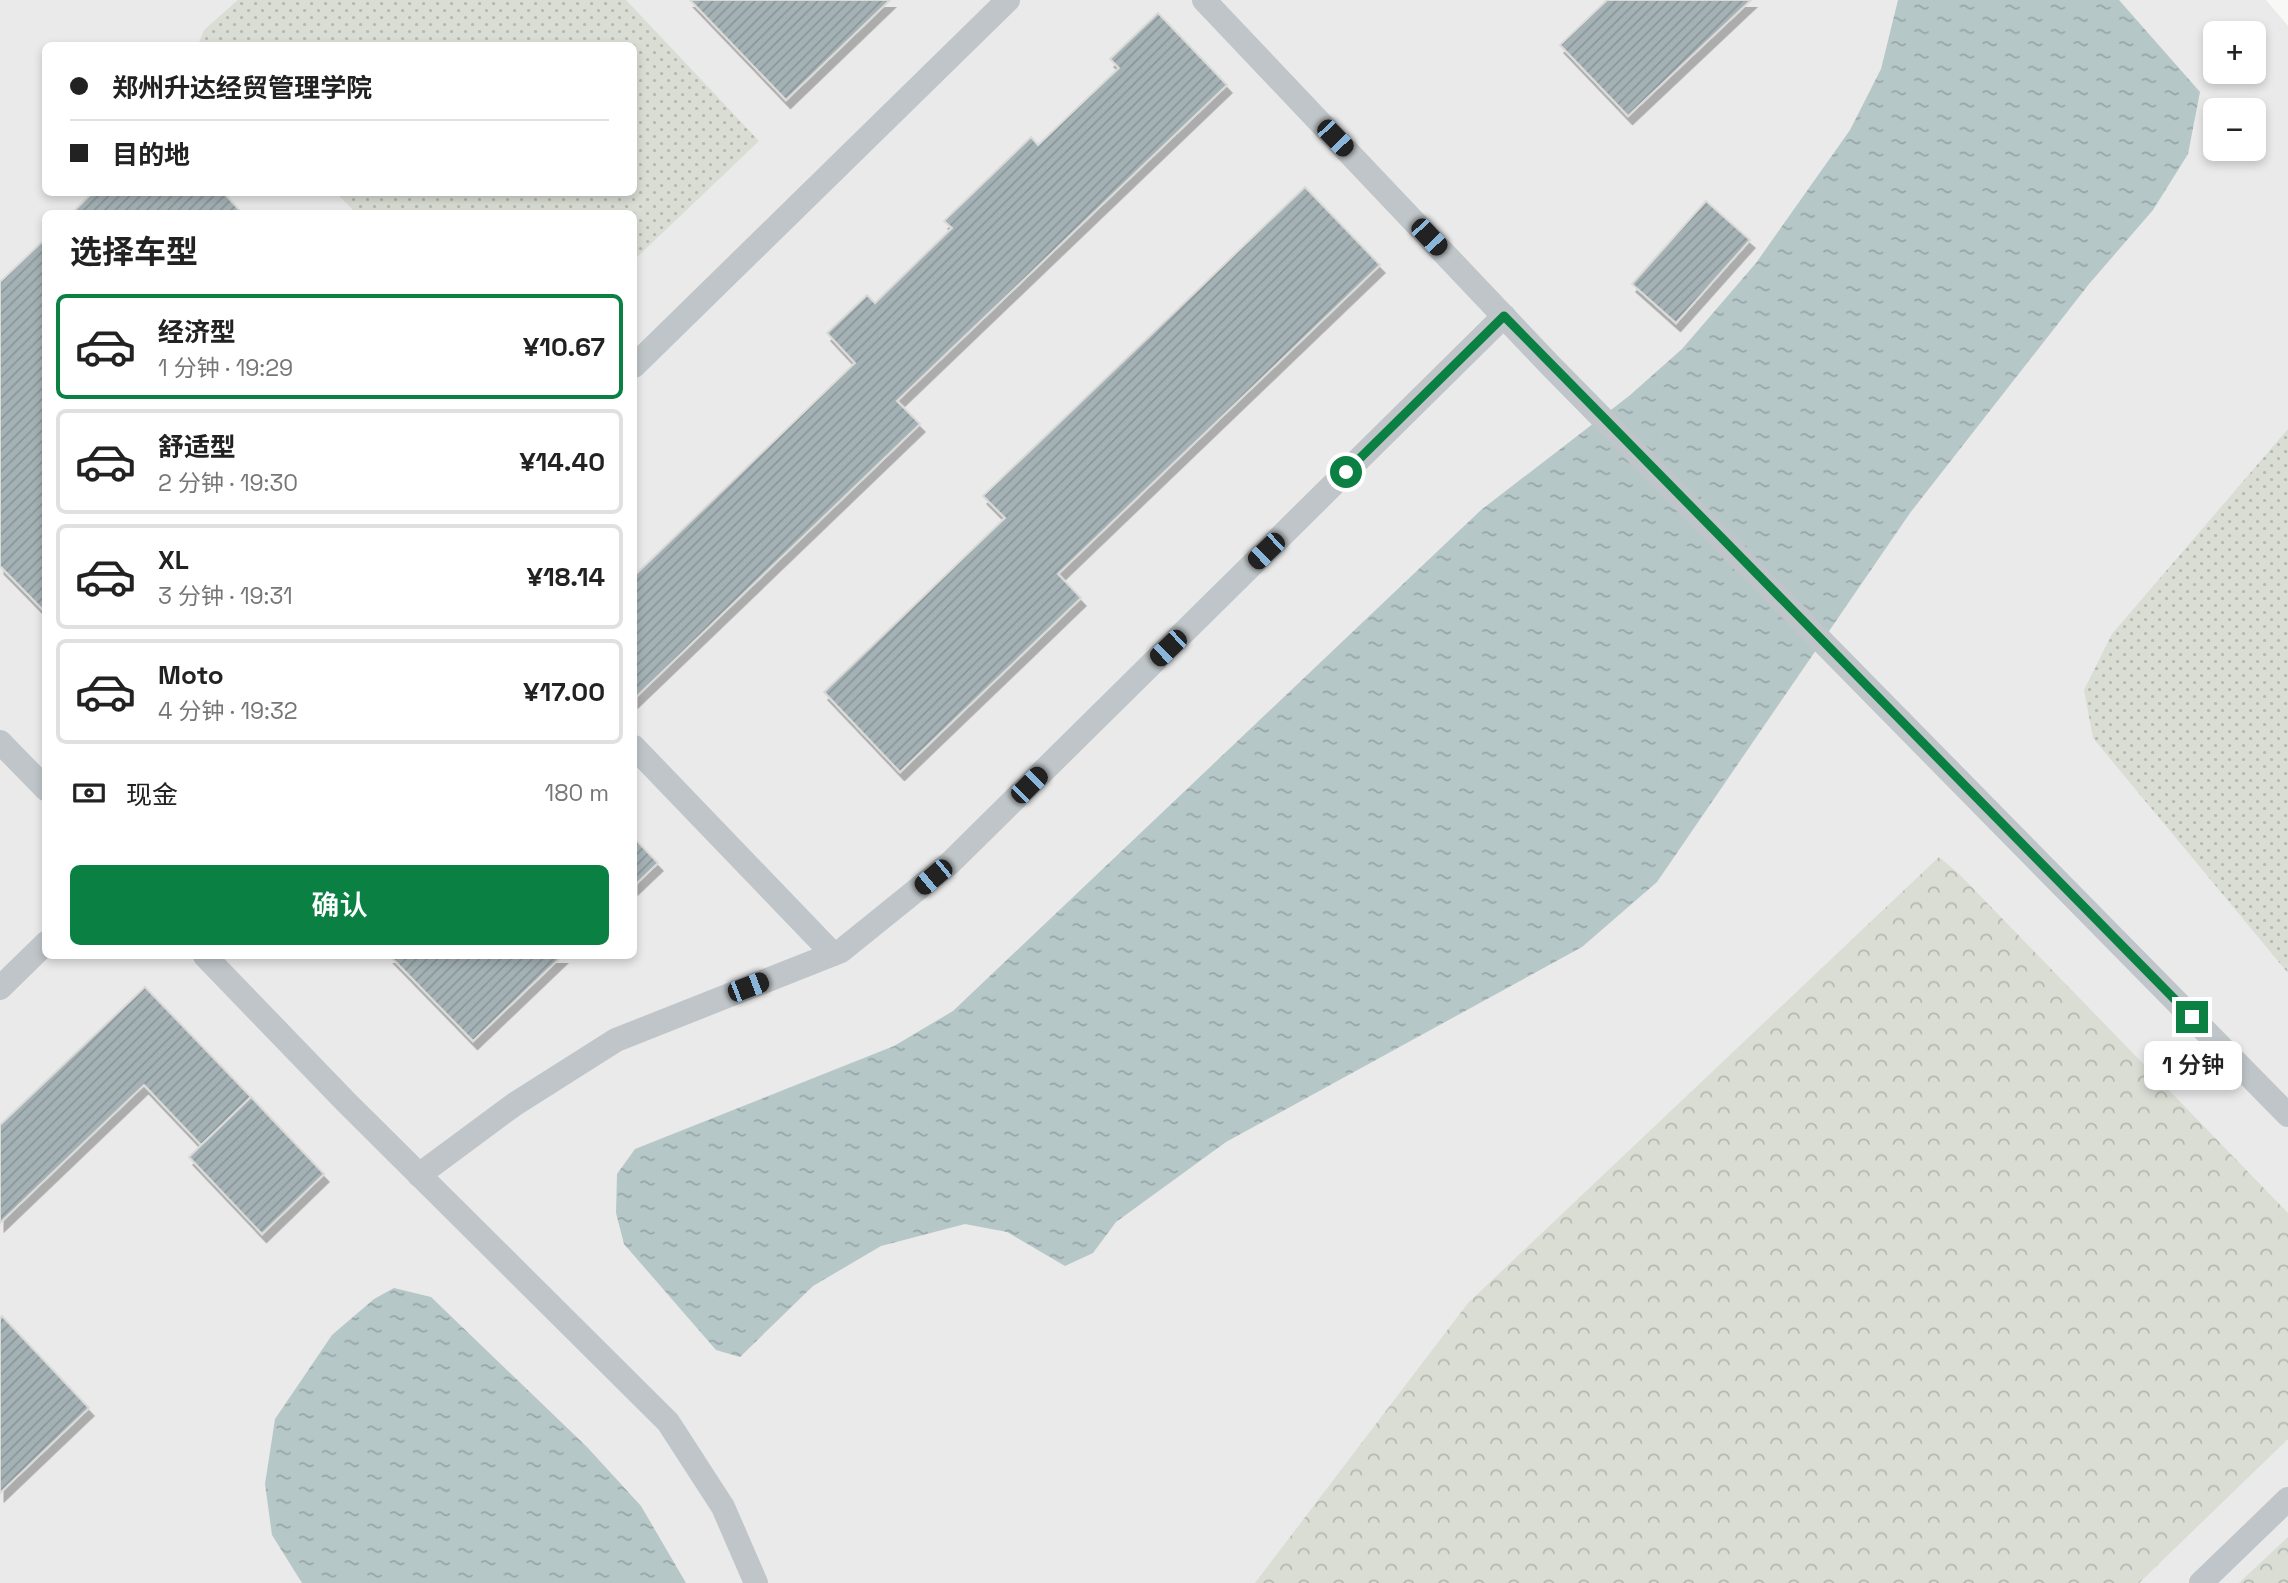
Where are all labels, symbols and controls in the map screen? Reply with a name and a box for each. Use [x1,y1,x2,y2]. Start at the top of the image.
map controls [2203,21,2266,161]
button: + [2203,21,2266,84]
text: 郑州升达经贸管理学院 [112,71,372,105]
button: − [2203,98,2266,161]
car [1313,116,1358,160]
text: 目的地 [112,138,190,172]
car [1407,214,1452,260]
text: 选择车型 [70,232,198,272]
icon: car [74,315,137,378]
text: 经济型 [158,315,236,349]
text: ¥10.67 [523,330,605,364]
text: 1 分钟 · 19:29 [158,353,293,383]
icon: car [74,430,137,493]
text: 舒适型 [158,430,236,464]
text: ¥14.40 [519,445,605,479]
route start [1330,456,1362,488]
text: 2 分钟 · 19:30 [158,468,298,498]
car [1244,529,1289,573]
text: XL [158,543,189,577]
icon: car [74,545,137,608]
text: ¥18.14 [527,560,605,594]
text: 3 分钟 · 19:31 [158,581,293,611]
car [1146,626,1191,670]
text: Moto [158,658,224,692]
icon: car [74,660,137,723]
text: ¥17.00 [523,675,605,709]
text: 4 分钟 · 19:32 [158,696,298,726]
car [1007,763,1052,807]
icon: cash [70,774,108,812]
text: 现金 [126,778,178,812]
text: 180 m [545,778,609,808]
car [911,855,956,899]
button: 确认 [70,865,609,945]
car [725,970,772,1004]
route end [2176,1001,2208,1033]
callout: 1 分钟 [2143,1042,2241,1090]
text: 1 分钟 [2162,1050,2224,1080]

